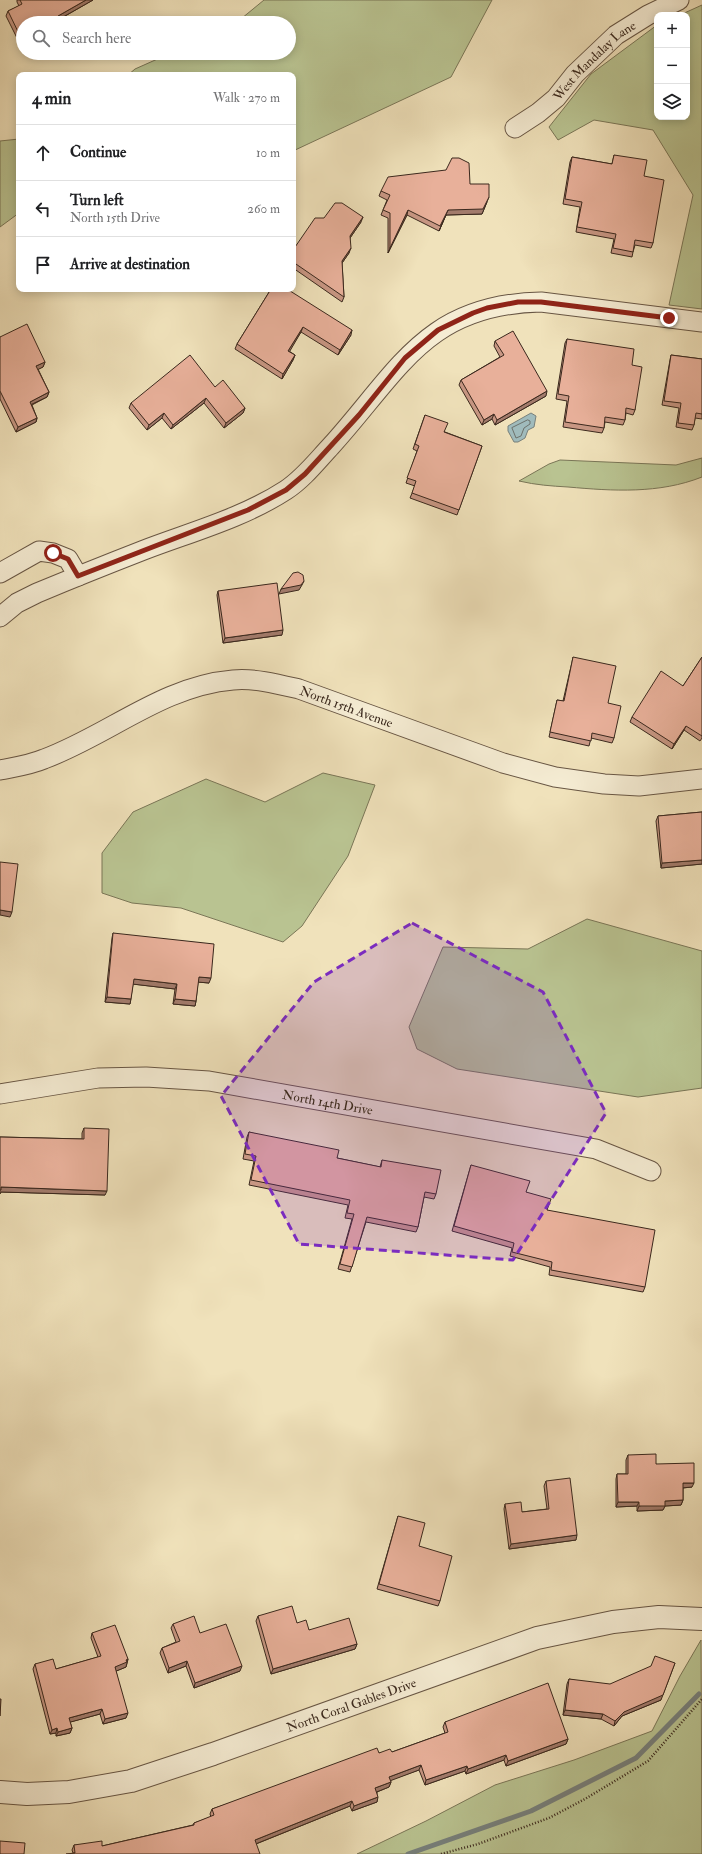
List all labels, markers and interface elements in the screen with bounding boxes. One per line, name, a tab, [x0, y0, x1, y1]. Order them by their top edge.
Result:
map controls	[654, 12, 690, 120]
button: +	[654, 12, 690, 48]
search box	[16, 16, 296, 60]
street label: West Mandalay Lane	[550, 17, 639, 105]
icon: search	[30, 27, 52, 49]
text: Search here	[62, 29, 131, 48]
button: −	[654, 48, 690, 84]
button: layers	[654, 84, 690, 120]
text: 4 min	[32, 88, 71, 109]
text: Walk · 270 m	[213, 90, 280, 106]
icon: ahead	[32, 142, 54, 164]
text: Continue	[70, 143, 126, 162]
text: 10 m	[256, 145, 280, 161]
text: Turn left	[70, 191, 124, 210]
icon: left	[32, 198, 54, 220]
text: 260 m	[247, 201, 280, 217]
text: North 15th Drive	[70, 210, 160, 226]
icon: arrive	[32, 254, 54, 276]
text: Arrive at destination	[70, 255, 190, 274]
route end	[660, 309, 678, 327]
route start	[44, 544, 62, 562]
street label: North 15th Avenue	[297, 683, 396, 732]
street label: North 14th Drive	[281, 1087, 375, 1119]
street label: North Coral Gables Drive	[284, 1675, 419, 1736]

